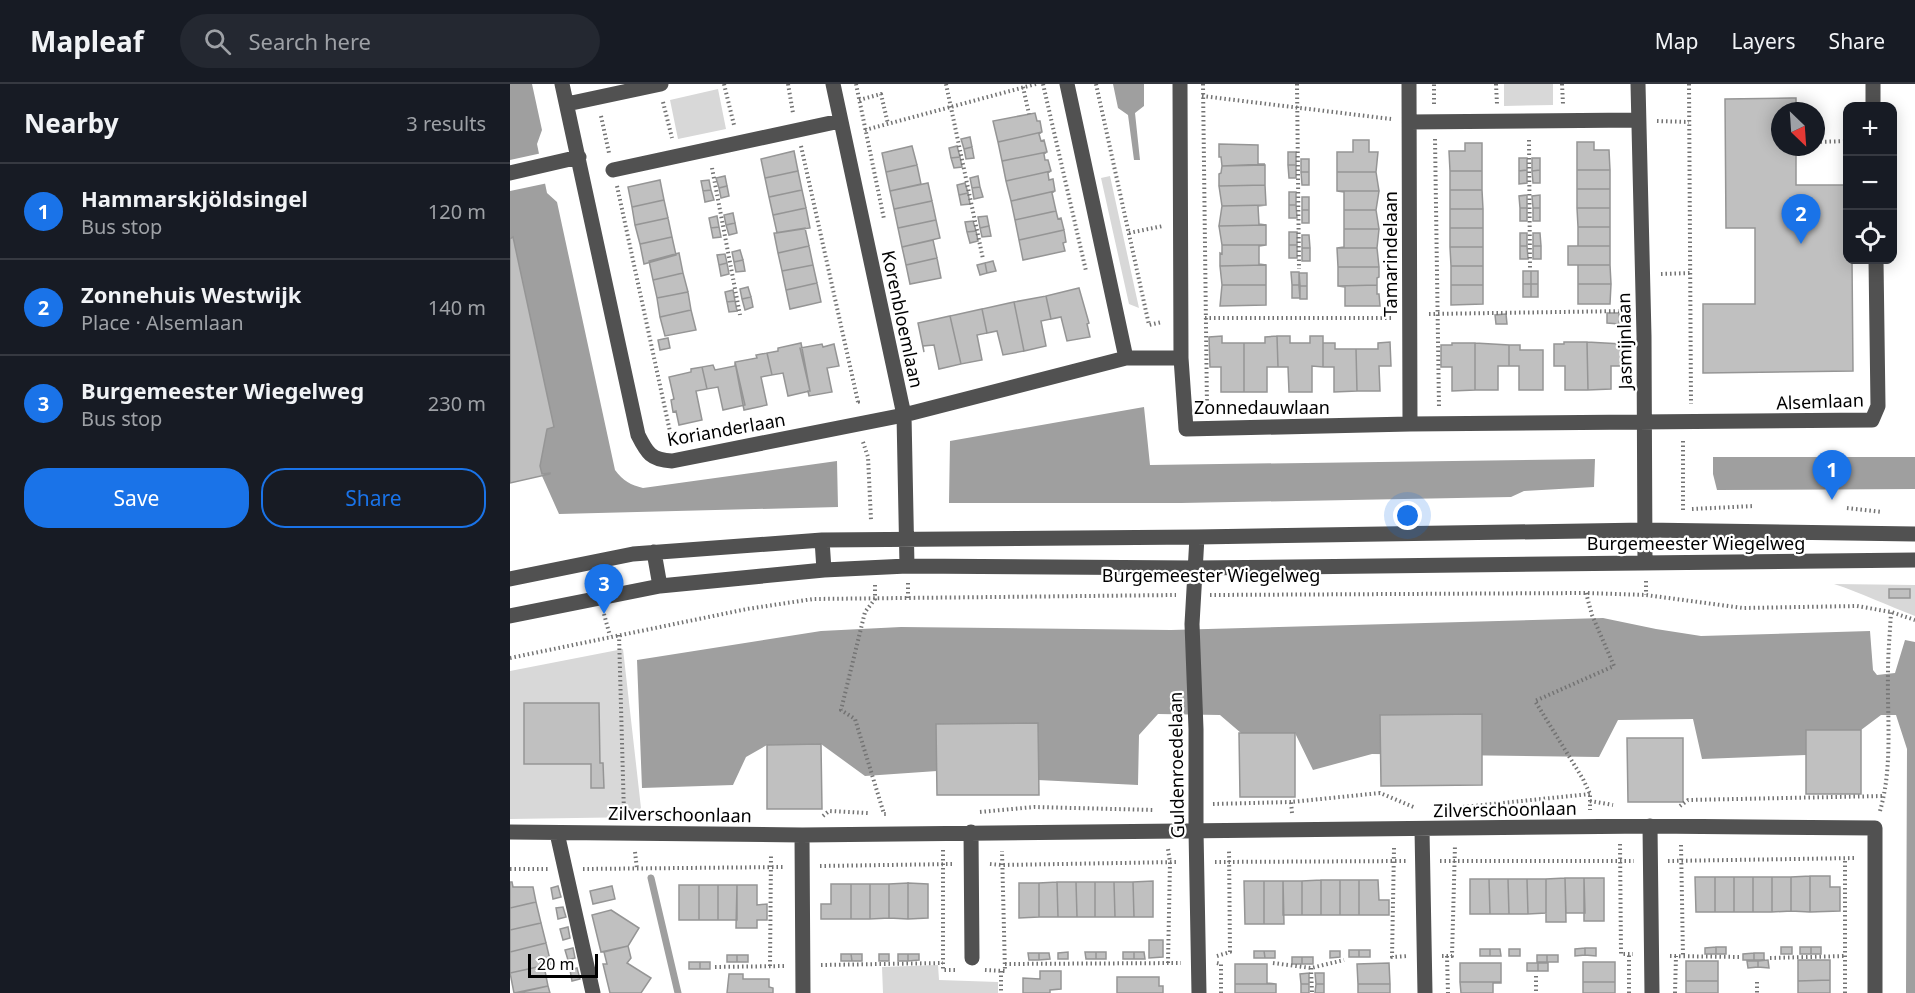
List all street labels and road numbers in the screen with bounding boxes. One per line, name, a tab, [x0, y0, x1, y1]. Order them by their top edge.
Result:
street label: Tamarindelaan	[1378, 191, 1402, 317]
street label: Korenbloemlaan	[877, 248, 929, 390]
street label: Jasmijnlaan	[1611, 292, 1637, 392]
street label: Alsemlaan	[1776, 387, 1864, 415]
street label: Zonnedauwlaan	[1194, 395, 1330, 419]
street label: Korianderlaan	[665, 407, 787, 451]
street label: Burgemeester Wiegelweg	[1587, 531, 1805, 555]
street label: Burgemeester Wiegelweg	[1102, 563, 1320, 587]
street label: Guldenroedelaan	[1163, 692, 1189, 838]
street label: Zilverschoonlaan	[1433, 796, 1577, 822]
street label: Zilverschoonlaan	[608, 801, 752, 827]

